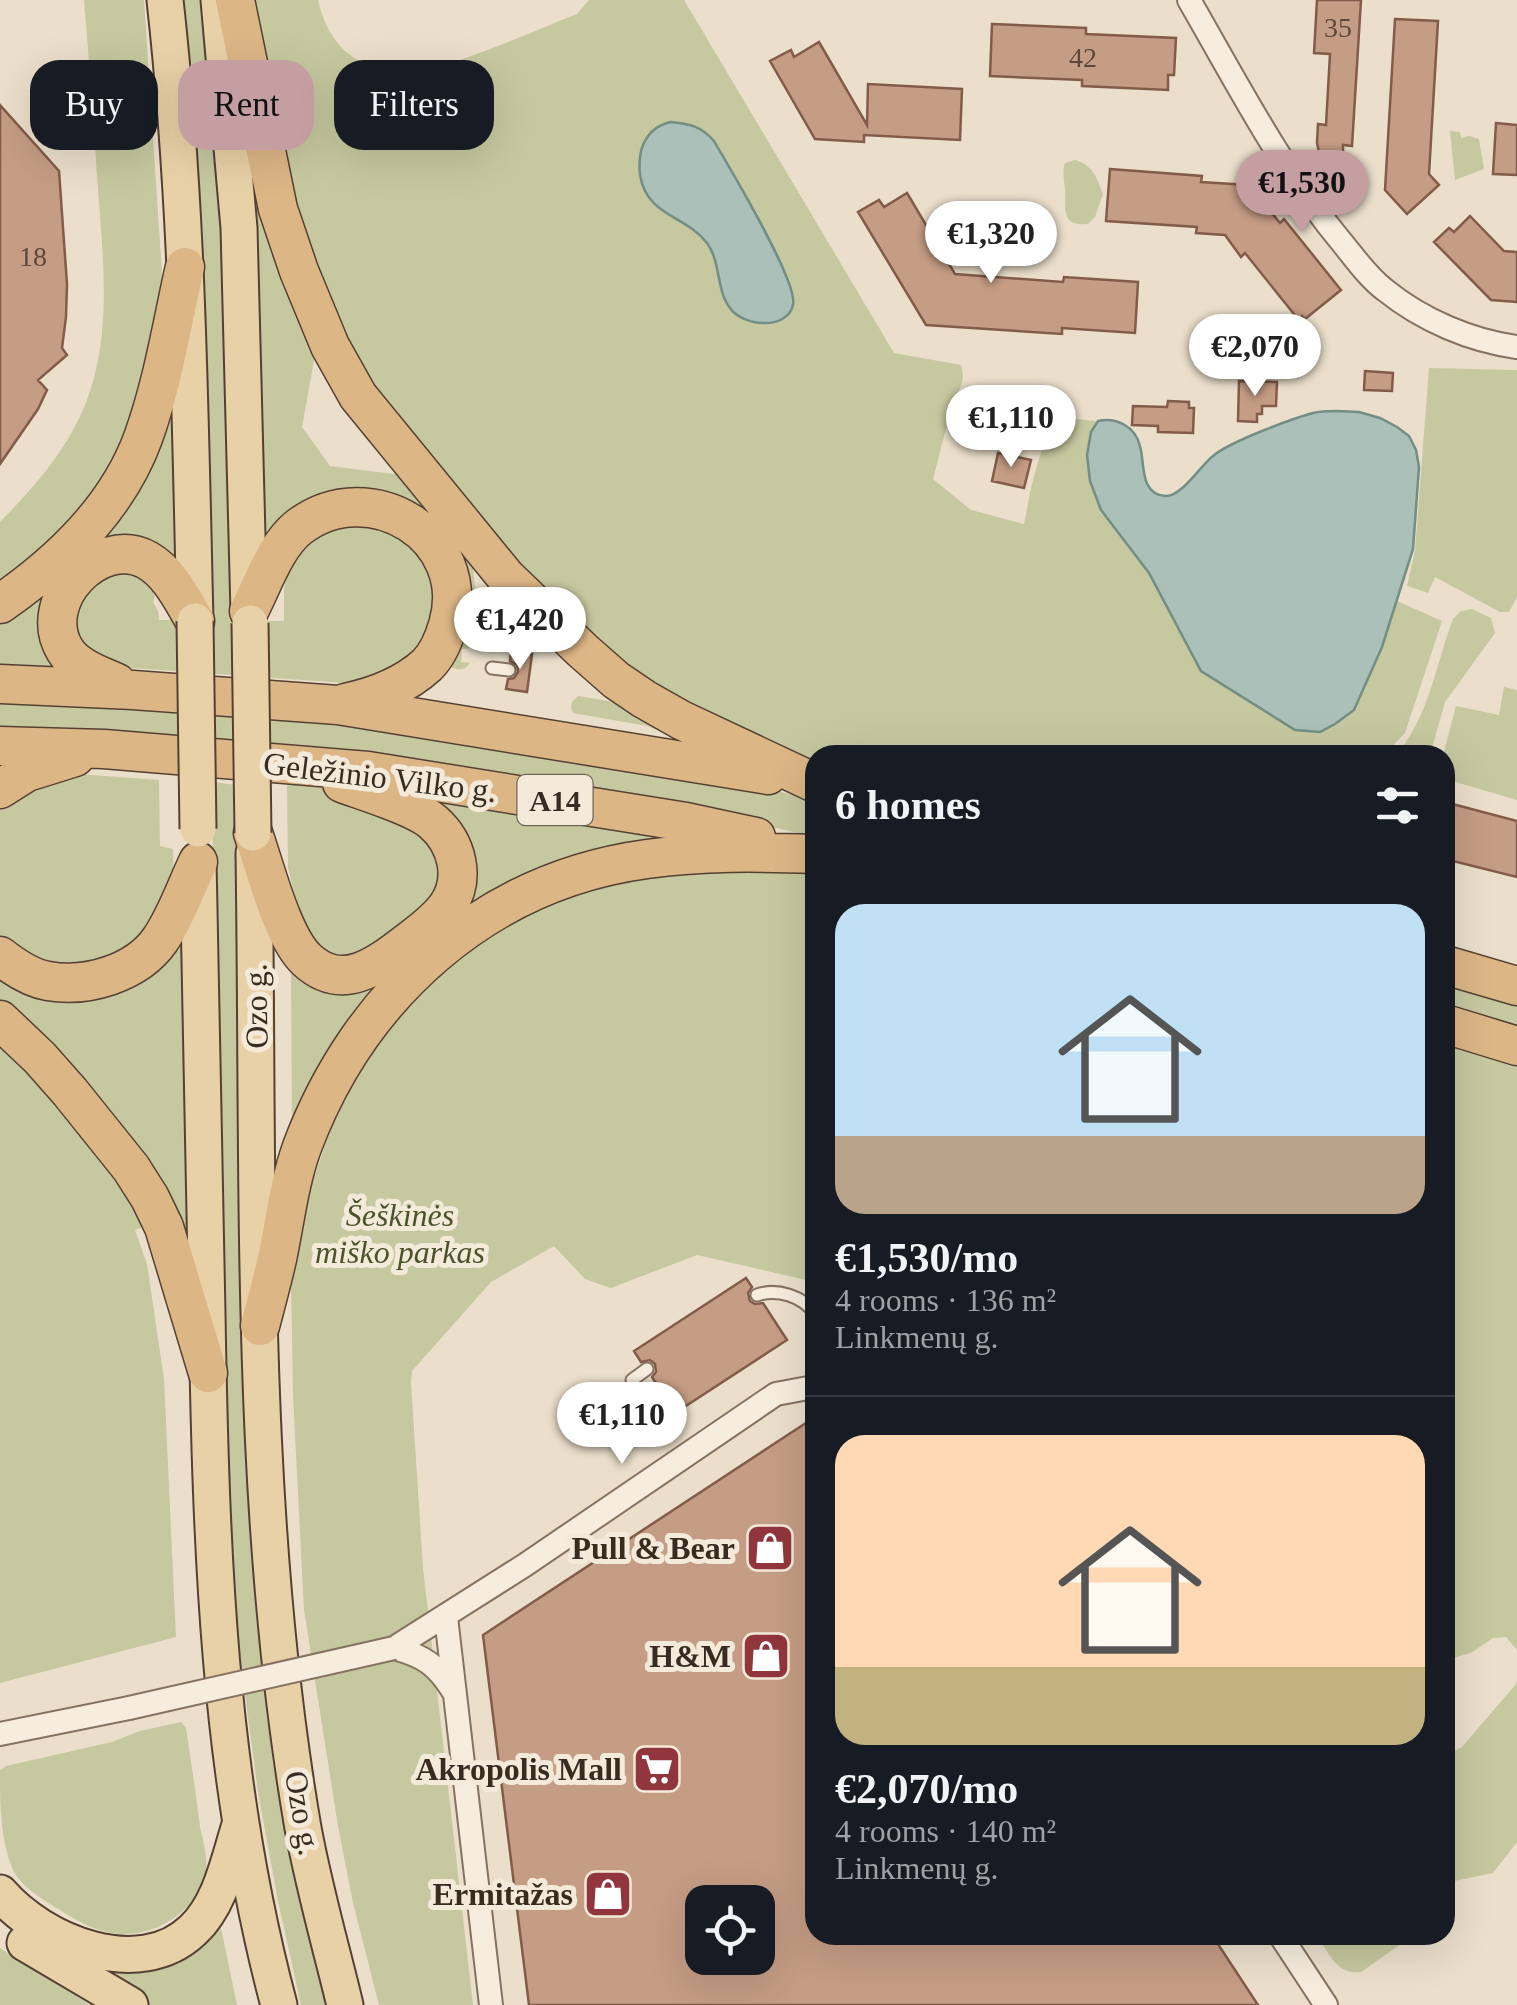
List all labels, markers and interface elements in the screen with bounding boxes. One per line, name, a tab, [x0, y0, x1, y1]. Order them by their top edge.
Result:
house number: 35	[1324, 12, 1352, 43]
house number: 42	[1069, 42, 1097, 73]
chip: Buy	[30, 60, 158, 150]
chip: Rent	[178, 60, 314, 150]
chip: Filters	[334, 60, 494, 150]
pin: €1,530	[1221, 150, 1383, 235]
text: €1,530	[1258, 164, 1346, 200]
pin: €1,320	[910, 201, 1072, 286]
text: €1,320	[947, 215, 1035, 251]
house number: 18	[19, 241, 47, 272]
pin: €2,070	[1174, 314, 1336, 399]
text: €2,070	[1211, 328, 1299, 364]
pin: €1,110	[930, 385, 1092, 470]
text: €1,110	[968, 399, 1054, 435]
pin: €1,420	[439, 587, 601, 672]
text: €1,420	[476, 601, 564, 637]
street label: Geležinio Vilko g.	[261, 745, 499, 809]
road number: A14	[518, 775, 592, 825]
icon: filters	[1370, 778, 1425, 833]
text: 6 homes	[835, 782, 981, 828]
street label: Ozo g.	[237, 963, 275, 1049]
icon: home	[1040, 969, 1220, 1149]
park label: Šeškinės miško parkas	[315, 1197, 485, 1270]
text: €1,530/mo	[835, 1235, 1018, 1281]
text: 4 rooms · 136 m²	[835, 1282, 1056, 1318]
text: Linkmenų g.	[835, 1319, 999, 1355]
pin: €1,110	[541, 1382, 703, 1467]
text: €1,110	[579, 1396, 665, 1432]
icon: home	[1040, 1500, 1220, 1680]
shop icon: Pull & Bear	[744, 1522, 796, 1574]
place label: Pull & Bear	[571, 1530, 735, 1566]
shop icon: H&M	[740, 1630, 792, 1682]
place label: H&M	[649, 1638, 731, 1674]
supermarket icon: Akropolis Mall	[631, 1743, 683, 1795]
place label: Akropolis Mall	[415, 1751, 622, 1787]
text: €2,070/mo	[835, 1766, 1018, 1812]
street label: Ozo g.	[278, 1768, 328, 1858]
text: 4 rooms · 140 m²	[835, 1813, 1056, 1849]
text: Linkmenų g.	[835, 1850, 999, 1886]
shop icon: Ermitažas	[582, 1868, 634, 1920]
place label: Ermitažas	[433, 1876, 573, 1912]
map controls	[685, 1885, 775, 1975]
button: locate	[685, 1885, 775, 1975]

